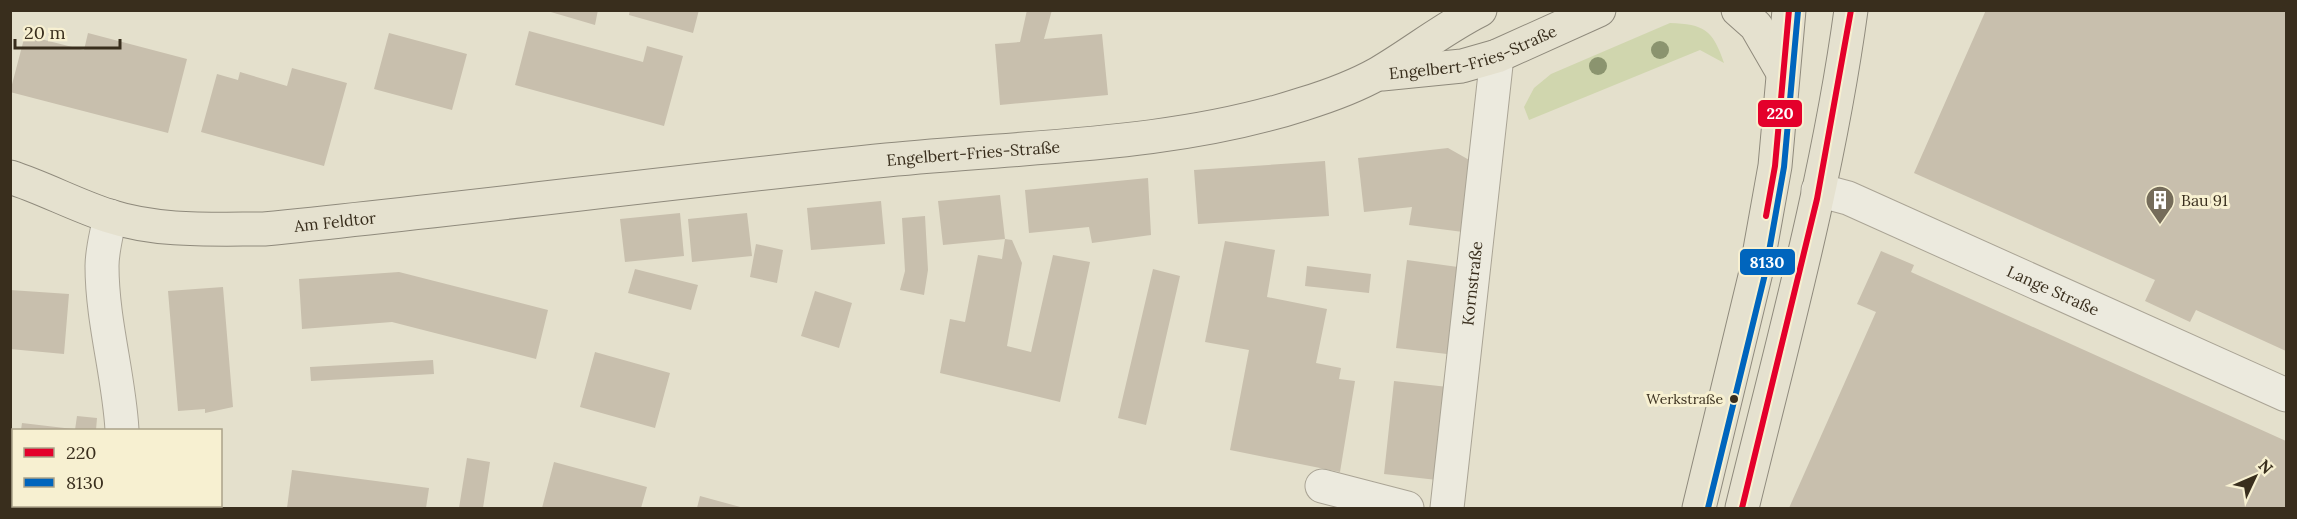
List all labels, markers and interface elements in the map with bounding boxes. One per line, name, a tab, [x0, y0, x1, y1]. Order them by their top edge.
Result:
scale bar	[15, 12, 120, 50]
street label: Engelbert-Fries-Straße	[1388, 20, 1560, 83]
text: 20 m	[24, 21, 66, 44]
line badge: 220	[1757, 99, 1803, 128]
text: 220	[1766, 103, 1794, 123]
street label: Engelbert-Fries-Straße	[886, 136, 1061, 170]
building icon: Bau 91	[2144, 184, 2176, 226]
place label: Bau 91	[2181, 190, 2228, 210]
street label: Am Feldtor	[292, 207, 377, 236]
street label: Kornstraße	[1457, 240, 1486, 327]
line badge: 8130	[1739, 248, 1796, 276]
text: 8130	[1750, 252, 1784, 272]
street label: Lange Straße	[2004, 261, 2103, 320]
place label: Werkstraße	[1646, 390, 1723, 408]
marker: Werkstraße	[1728, 393, 1740, 405]
legend	[12, 429, 222, 507]
text: 220	[66, 441, 97, 464]
north arrow	[2225, 447, 2285, 507]
text: N	[2254, 455, 2277, 478]
text: 8130	[66, 471, 104, 494]

